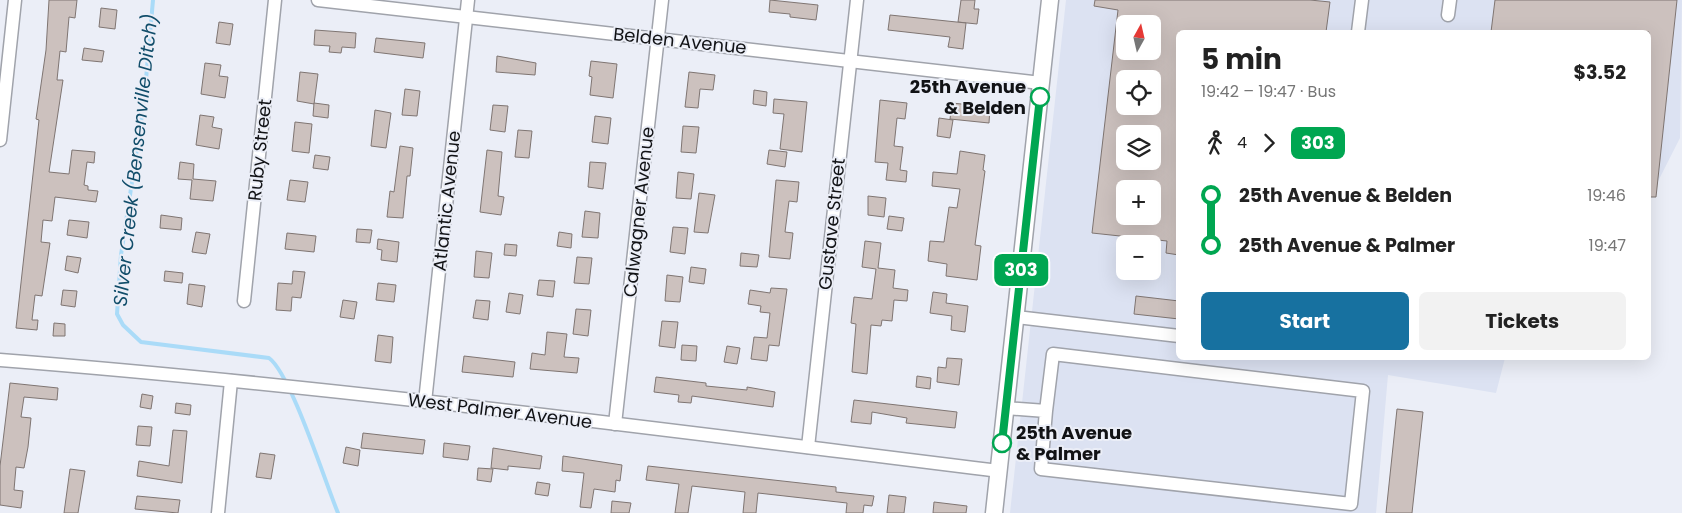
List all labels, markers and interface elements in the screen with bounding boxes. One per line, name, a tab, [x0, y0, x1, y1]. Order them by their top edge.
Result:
water label: Silver Creek (Bensenville Ditch)	[107, 12, 164, 308]
north arrow	[1116, 15, 1161, 60]
map controls	[1116, 15, 1161, 280]
street label: Belden Avenue	[612, 21, 748, 60]
text: 5 min	[1201, 40, 1282, 79]
text: $3.52	[1573, 59, 1626, 86]
button: locate	[1116, 70, 1161, 115]
place label: 25th Avenue & Belden	[910, 74, 1026, 120]
text: 19:42 – 19:47 · Bus	[1201, 80, 1336, 103]
marker: 25th Avenue & Belden	[1030, 87, 1050, 107]
street label: Ruby Street	[242, 98, 277, 202]
street label: Calwagner Avenue	[617, 125, 660, 298]
button: layers	[1116, 125, 1161, 170]
street label: Atlantic Avenue	[427, 129, 466, 272]
icon: walk	[1201, 129, 1229, 157]
icon: forward	[1255, 129, 1283, 157]
text: 303	[1301, 130, 1335, 155]
text: 4	[1237, 131, 1247, 154]
street label: Gustave Street	[812, 157, 851, 291]
button: +	[1116, 180, 1161, 225]
text: 25th Avenue & Belden	[1239, 182, 1452, 209]
text: 19:46	[1587, 184, 1626, 207]
text: 25th Avenue & Palmer	[1239, 232, 1455, 259]
text: 19:47	[1589, 234, 1626, 257]
button: −	[1116, 235, 1161, 280]
line badge: 303	[992, 254, 1050, 286]
text: 303	[1004, 257, 1038, 282]
button: Start	[1201, 292, 1409, 350]
button: Tickets	[1419, 292, 1626, 350]
street label: West Palmer Avenue	[407, 387, 594, 434]
place label: 25th Avenue & Palmer	[1016, 420, 1132, 466]
marker: 25th Avenue & Palmer	[992, 433, 1012, 453]

